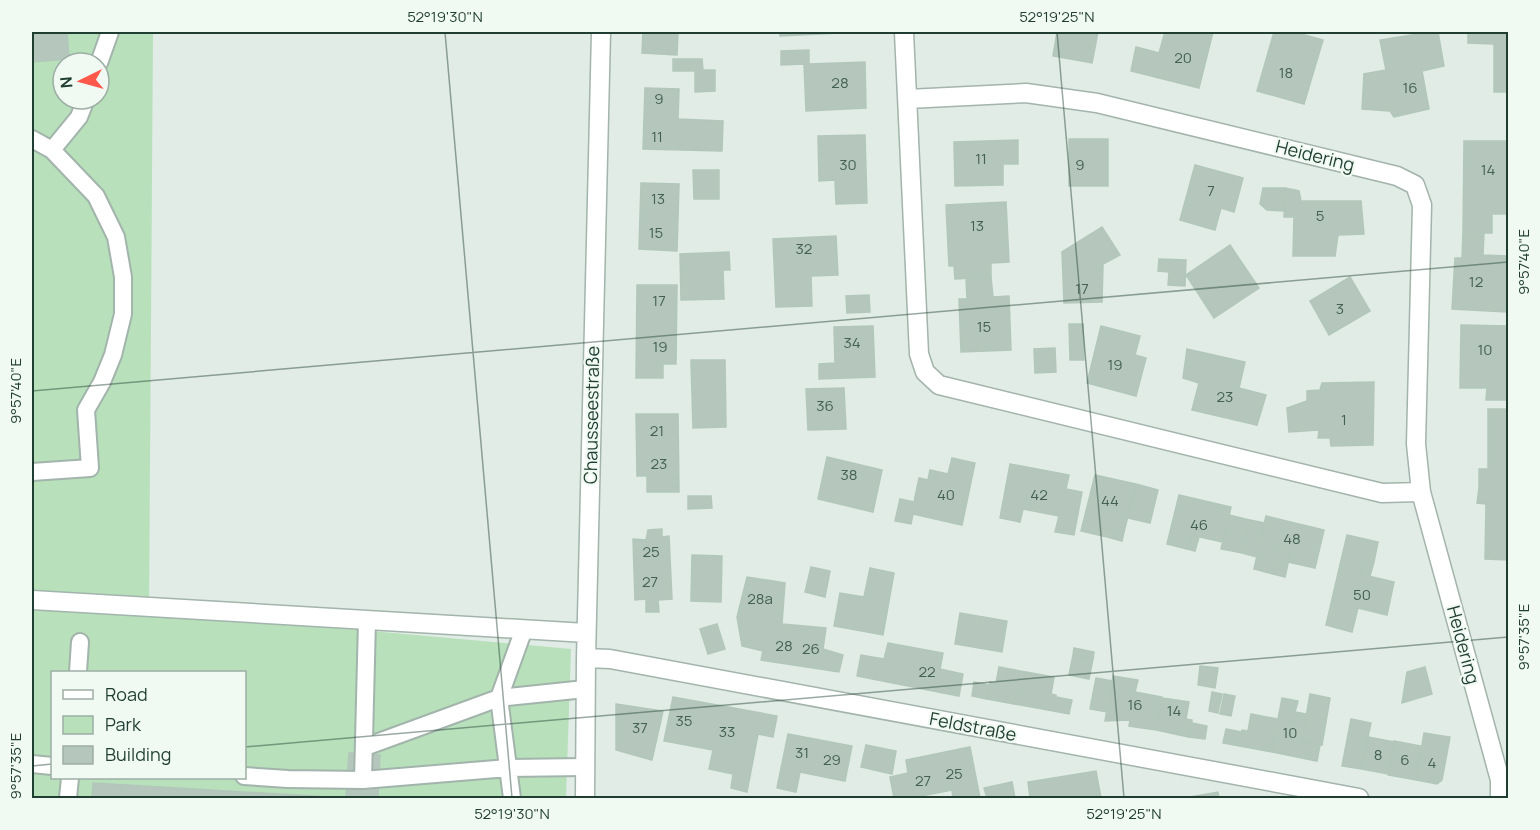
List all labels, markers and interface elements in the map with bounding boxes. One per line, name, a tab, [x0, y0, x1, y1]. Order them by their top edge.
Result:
text: 52°19'30"N	[407, 6, 483, 27]
text: 52°19'25"N	[1019, 6, 1095, 27]
house number: 20	[1174, 47, 1192, 68]
north arrow	[51, 51, 111, 111]
house number: 18	[1279, 62, 1293, 83]
house number: 28	[831, 72, 849, 93]
text: N	[55, 76, 78, 89]
house number: 16	[1402, 77, 1418, 98]
house number: 9	[654, 88, 664, 109]
house number: 11	[651, 126, 663, 147]
street label: Heidering	[1273, 134, 1357, 176]
house number: 11	[975, 148, 987, 169]
house number: 30	[839, 154, 857, 175]
house number: 9	[1075, 154, 1085, 175]
house number: 14	[1481, 159, 1495, 180]
house number: 7	[1207, 180, 1215, 201]
house number: 13	[651, 188, 665, 209]
house number: 5	[1316, 205, 1324, 226]
house number: 13	[970, 215, 984, 236]
house number: 15	[649, 222, 663, 243]
text: 9°57'40"E	[1513, 229, 1534, 295]
house number: 32	[796, 238, 812, 259]
house number: 12	[1469, 271, 1483, 292]
house number: 17	[1075, 278, 1089, 299]
house number: 17	[652, 290, 666, 311]
house number: 3	[1336, 298, 1344, 319]
house number: 15	[977, 316, 991, 337]
house number: 34	[843, 332, 861, 353]
house number: 19	[652, 336, 668, 357]
house number: 10	[1478, 339, 1493, 360]
street label: Chausseestraße	[578, 346, 604, 484]
house number: 19	[1107, 354, 1123, 375]
text: 9°57'40"E	[5, 358, 26, 424]
house number: 23	[1217, 386, 1233, 407]
house number: 36	[816, 395, 834, 416]
house number: 1	[1341, 409, 1347, 430]
house number: 21	[650, 420, 664, 441]
house number: 23	[651, 453, 667, 474]
house number: 38	[840, 464, 858, 485]
house number: 40	[937, 484, 955, 505]
house number: 42	[1030, 484, 1048, 505]
house number: 44	[1101, 490, 1119, 511]
house number: 46	[1190, 514, 1208, 535]
house number: 48	[1283, 528, 1301, 549]
house number: 25	[642, 541, 660, 562]
house number: 27	[642, 571, 658, 592]
house number: 50	[1353, 584, 1371, 605]
house number: 28a	[747, 588, 773, 609]
street label: Heidering	[1442, 603, 1486, 687]
text: 9°57'35"E	[1513, 604, 1534, 670]
house number: 28	[775, 635, 793, 656]
house number: 26	[802, 638, 820, 659]
house number: 22	[918, 661, 936, 682]
legend	[51, 671, 246, 779]
text: Road	[105, 682, 148, 706]
house number: 16	[1127, 694, 1143, 715]
house number: 14	[1167, 700, 1181, 721]
street label: Feldstraße	[928, 706, 1019, 746]
house number: 35	[676, 710, 692, 731]
text: Park	[105, 712, 142, 736]
house number: 37	[632, 717, 648, 738]
house number: 33	[719, 721, 735, 742]
house number: 10	[1283, 722, 1298, 743]
text: 9°57'35"E	[5, 733, 26, 799]
text: Building	[105, 742, 171, 766]
house number: 31	[795, 742, 809, 763]
house number: 8	[1374, 744, 1382, 765]
house number: 29	[823, 749, 841, 770]
house number: 6	[1400, 749, 1410, 770]
house number: 4	[1428, 752, 1437, 773]
house number: 25	[945, 763, 963, 784]
house number: 27	[915, 770, 931, 791]
text: 52°19'30"N	[474, 803, 550, 824]
text: 52°19'25"N	[1086, 803, 1162, 824]

